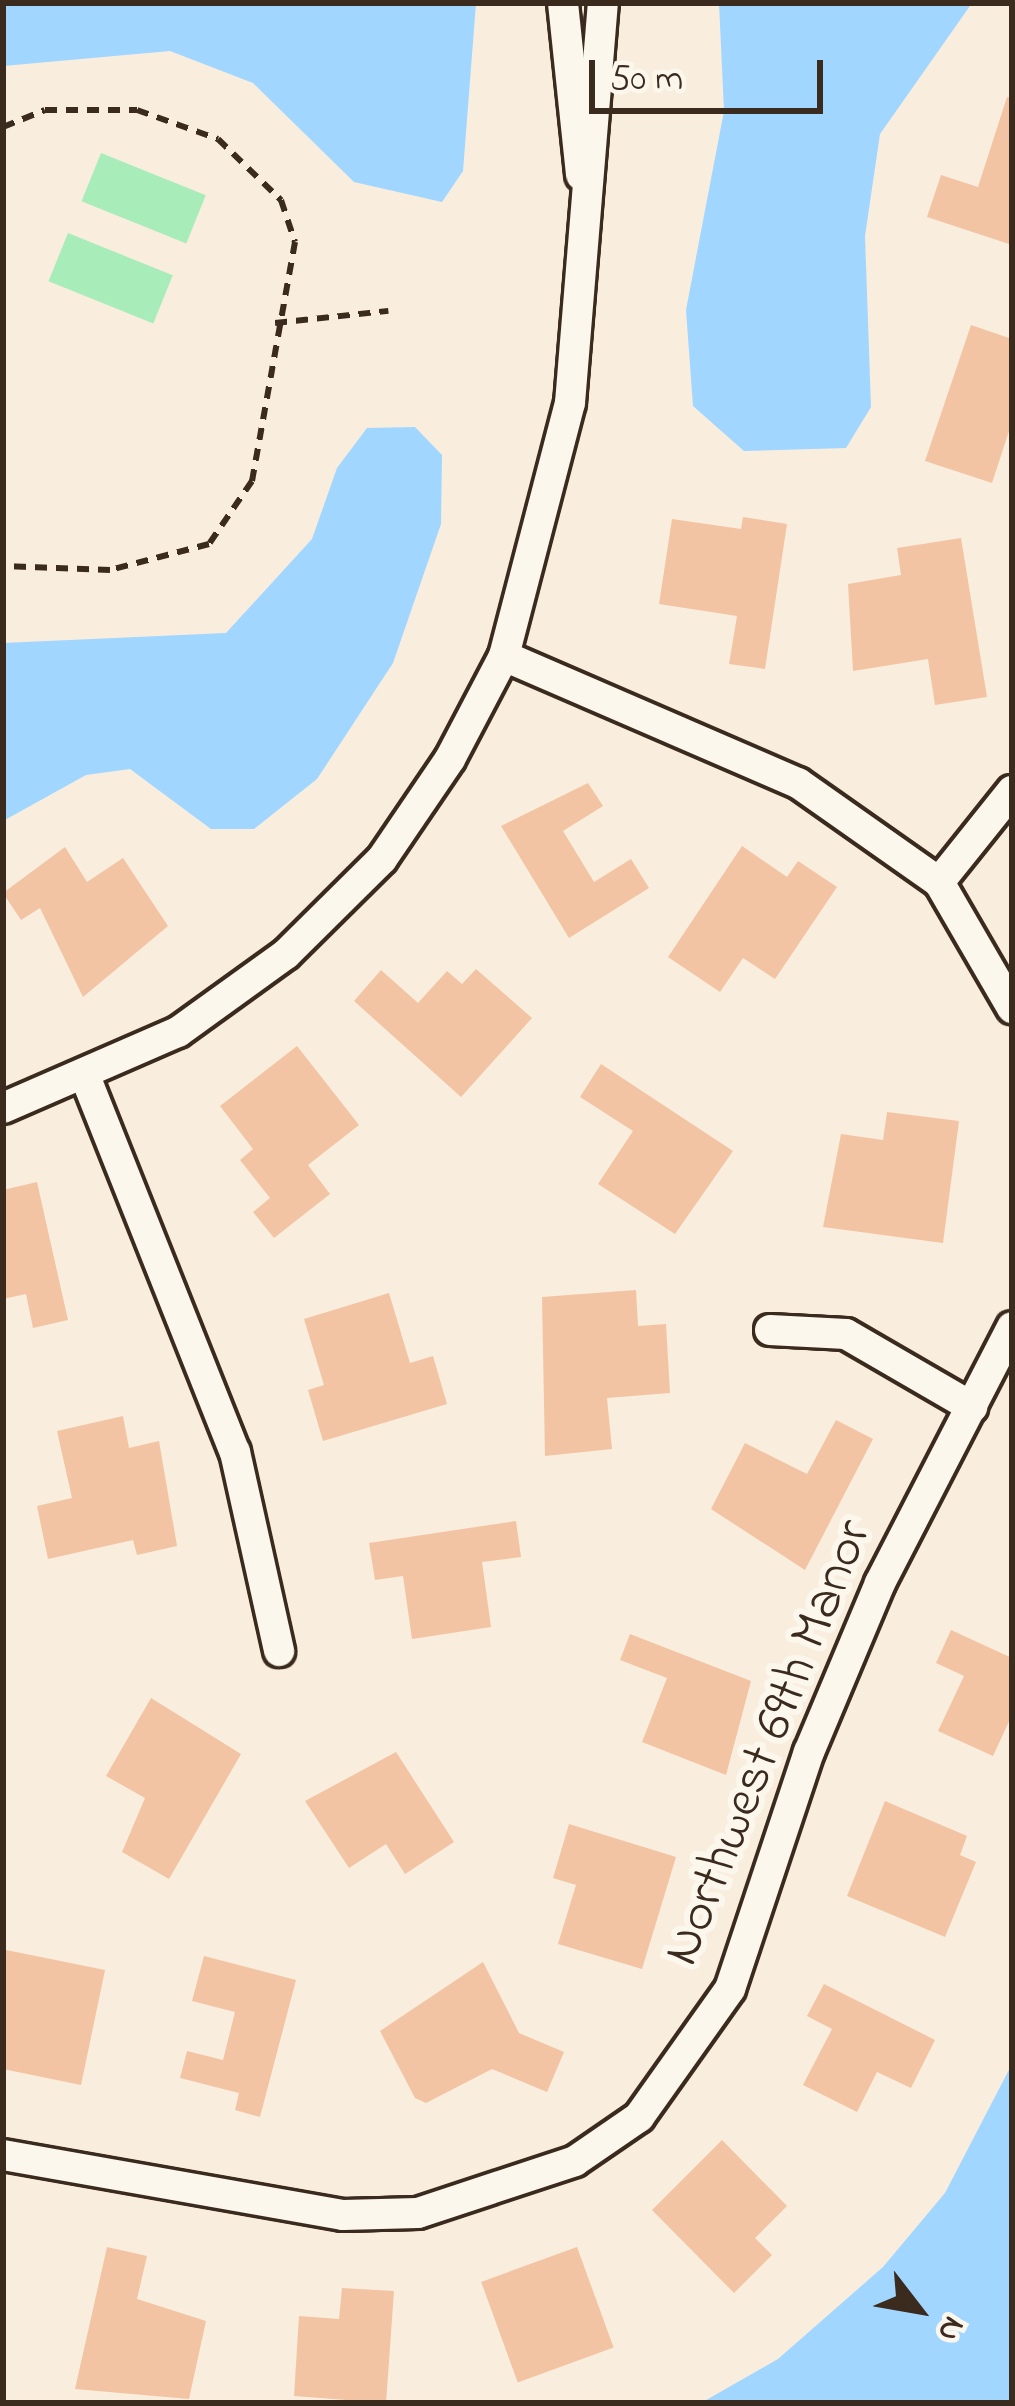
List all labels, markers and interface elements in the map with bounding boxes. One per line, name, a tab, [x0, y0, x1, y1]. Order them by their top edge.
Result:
scale bar	[595, 36, 829, 110]
text: 50 m	[610, 54, 683, 107]
street label: Northwest 69th Manor	[650, 1511, 888, 1975]
north arrow	[859, 2250, 979, 2370]
text: N	[924, 2307, 976, 2350]

